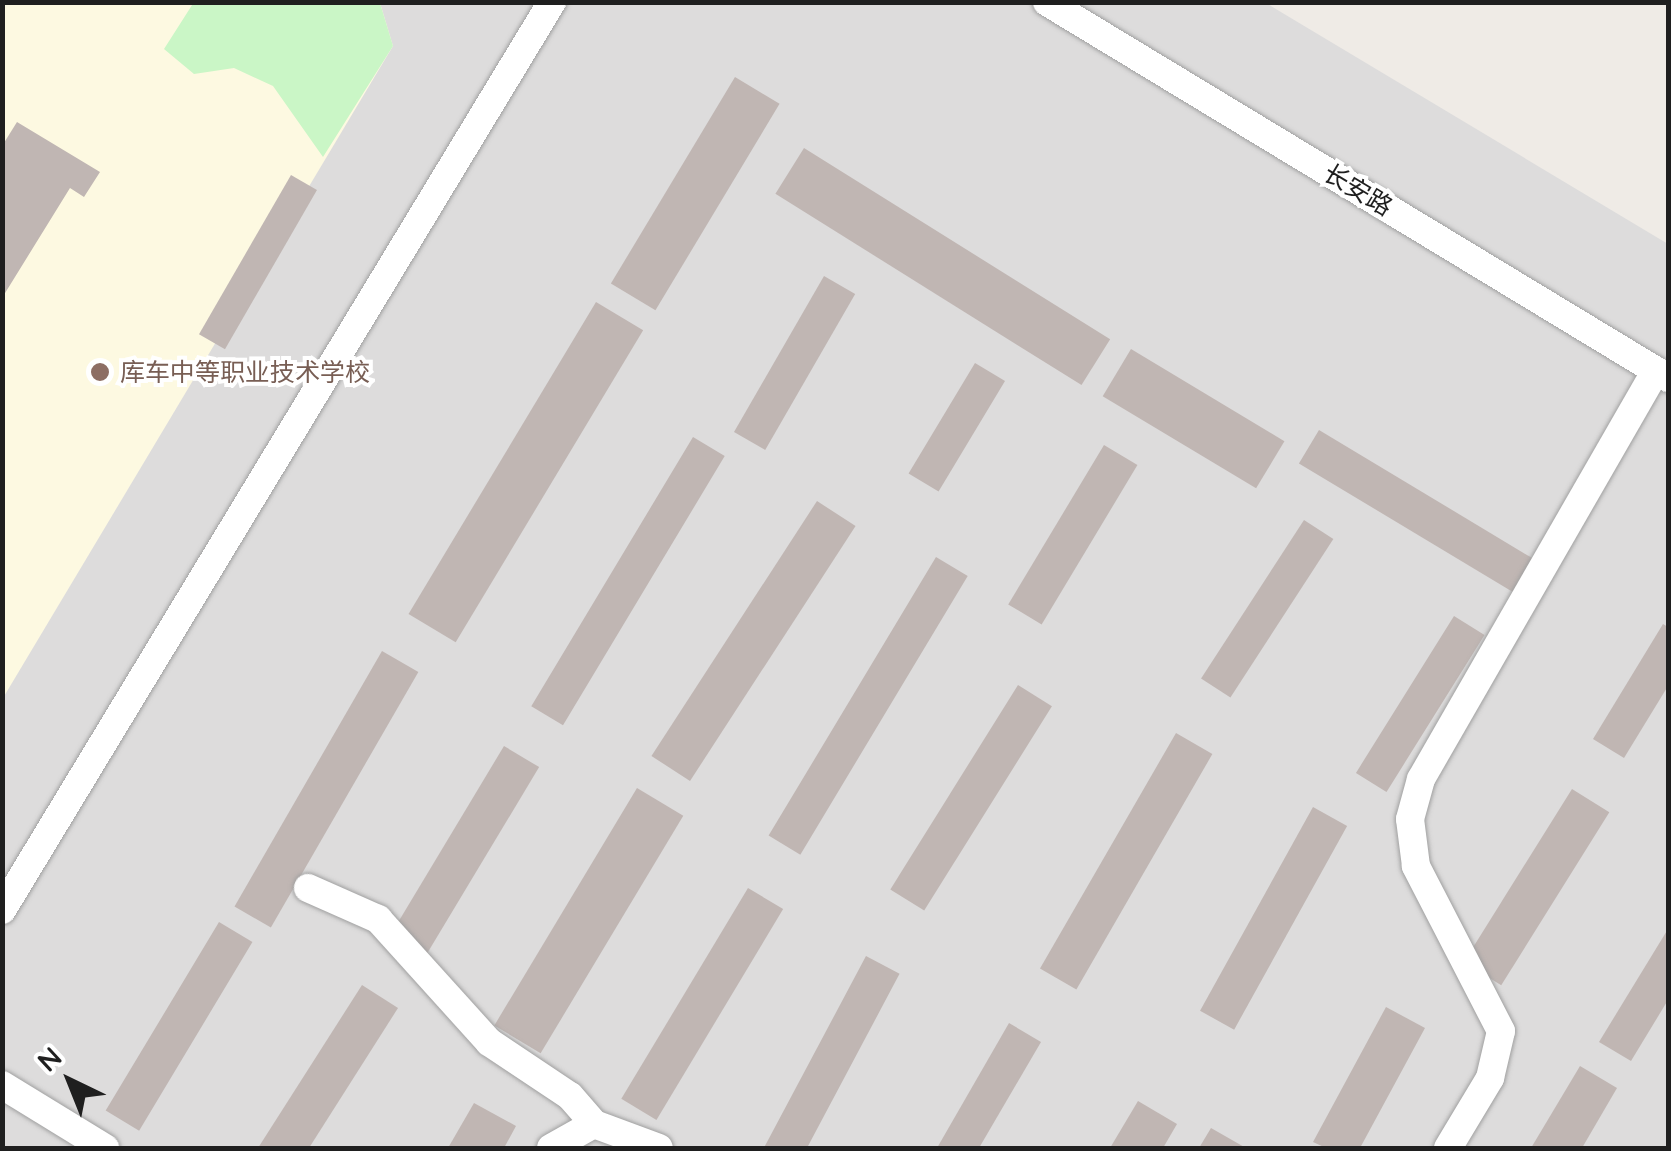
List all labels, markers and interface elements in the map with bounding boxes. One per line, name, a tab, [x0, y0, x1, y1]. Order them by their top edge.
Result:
street label: 长安路	[1318, 158, 1398, 222]
place label: 库车中等职业技术学校	[120, 357, 370, 387]
marker: 库车中等职业技术学校	[89, 361, 111, 383]
north arrow	[20, 1031, 120, 1131]
text: N	[30, 1039, 69, 1079]

